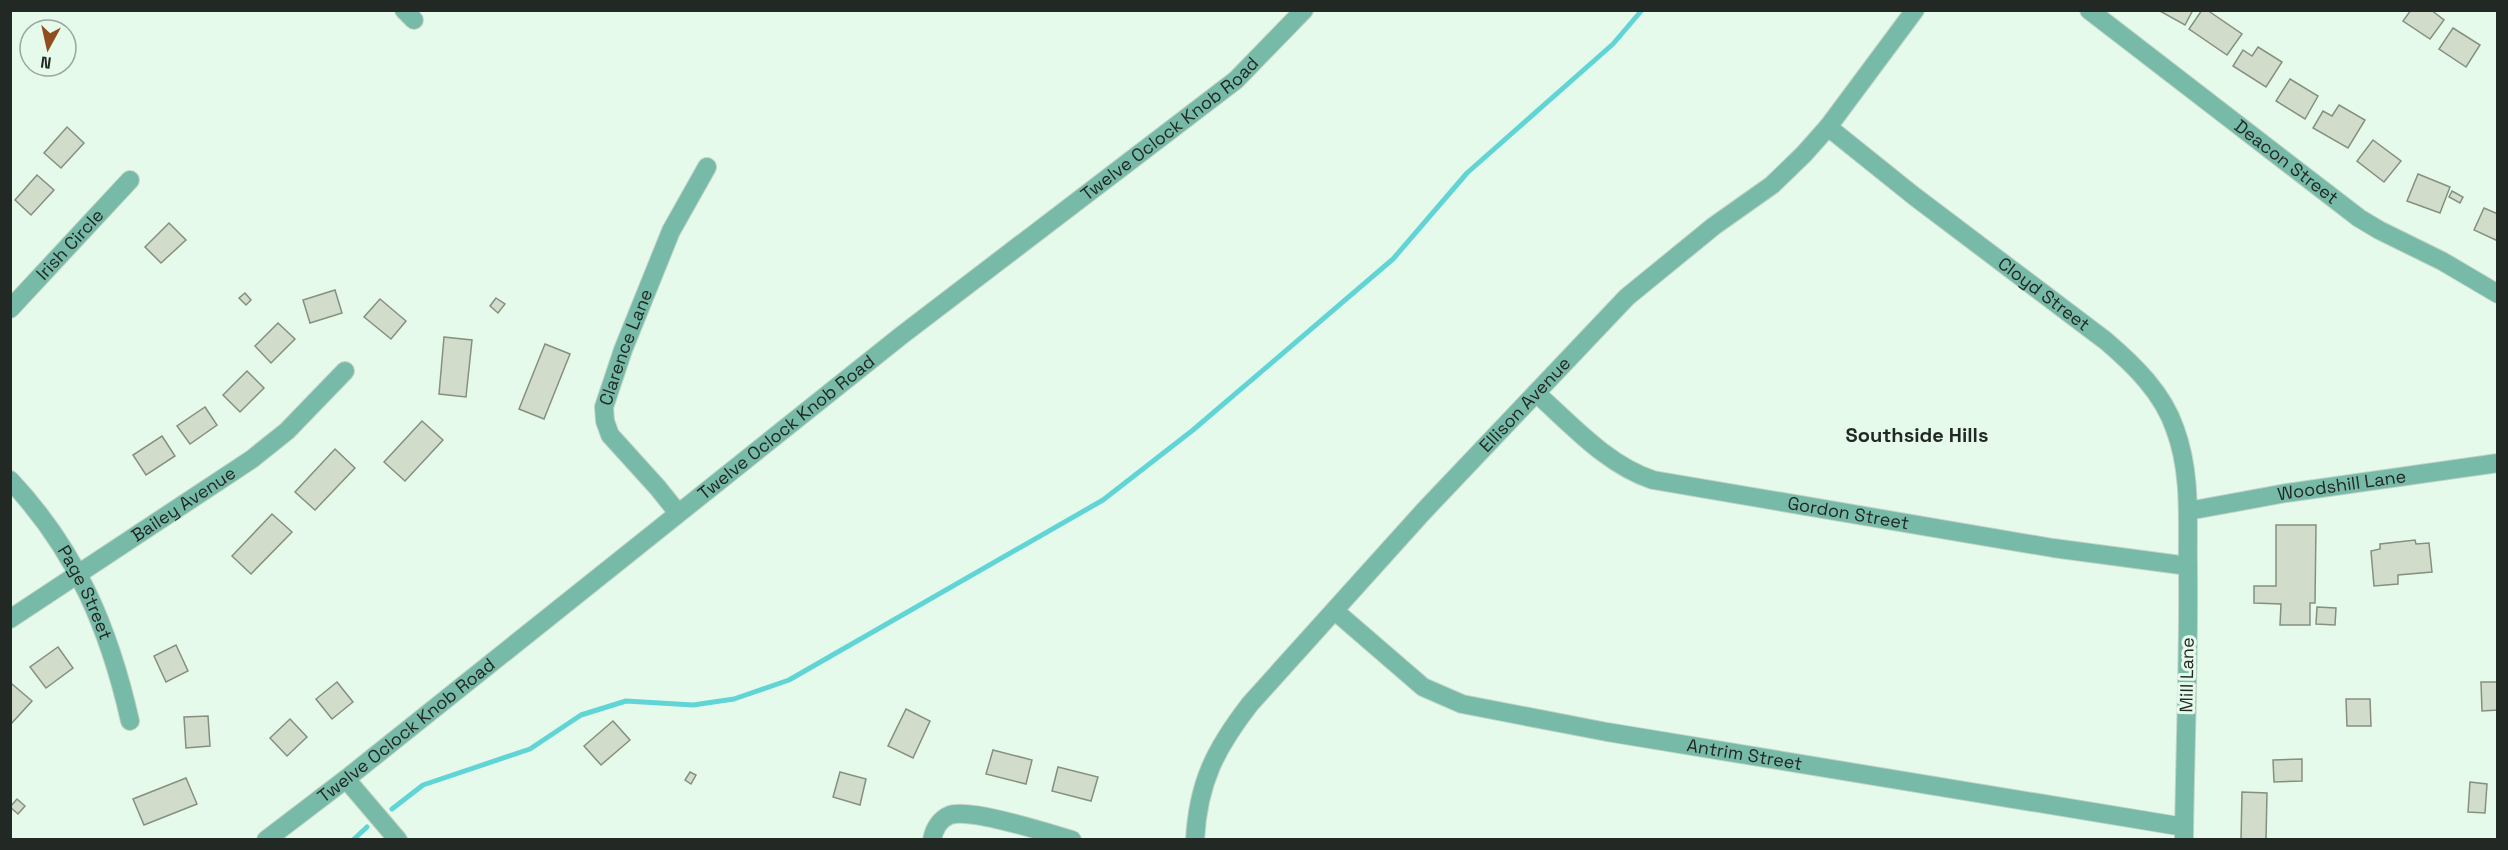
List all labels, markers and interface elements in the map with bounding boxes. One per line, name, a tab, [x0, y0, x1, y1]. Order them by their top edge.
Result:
north arrow	[18, 18, 78, 78]
text: N	[39, 51, 53, 74]
street label: Twelve Oclock Knob Road	[1076, 52, 1263, 206]
street label: Deacon Street	[2230, 114, 2343, 209]
street label: Irish Circle	[31, 204, 108, 285]
street label: Cloyd Street	[1994, 252, 2095, 336]
street label: Clarence Lane	[593, 285, 657, 408]
street label: Twelve Oclock Knob Road	[693, 349, 879, 505]
street label: Ellison Avenue	[1474, 352, 1575, 457]
district label: Southside Hills	[1846, 422, 1988, 448]
street label: Bailey Avenue	[127, 461, 240, 547]
street label: Woodshill Lane	[2275, 464, 2408, 505]
street label: Gordon Street	[1786, 491, 1911, 534]
street label: Page Street	[53, 540, 118, 643]
street label: Mill Lane	[2174, 637, 2199, 713]
street label: Twelve Oclock Knob Road	[313, 653, 499, 808]
street label: Antrim Street	[1685, 733, 1804, 775]

